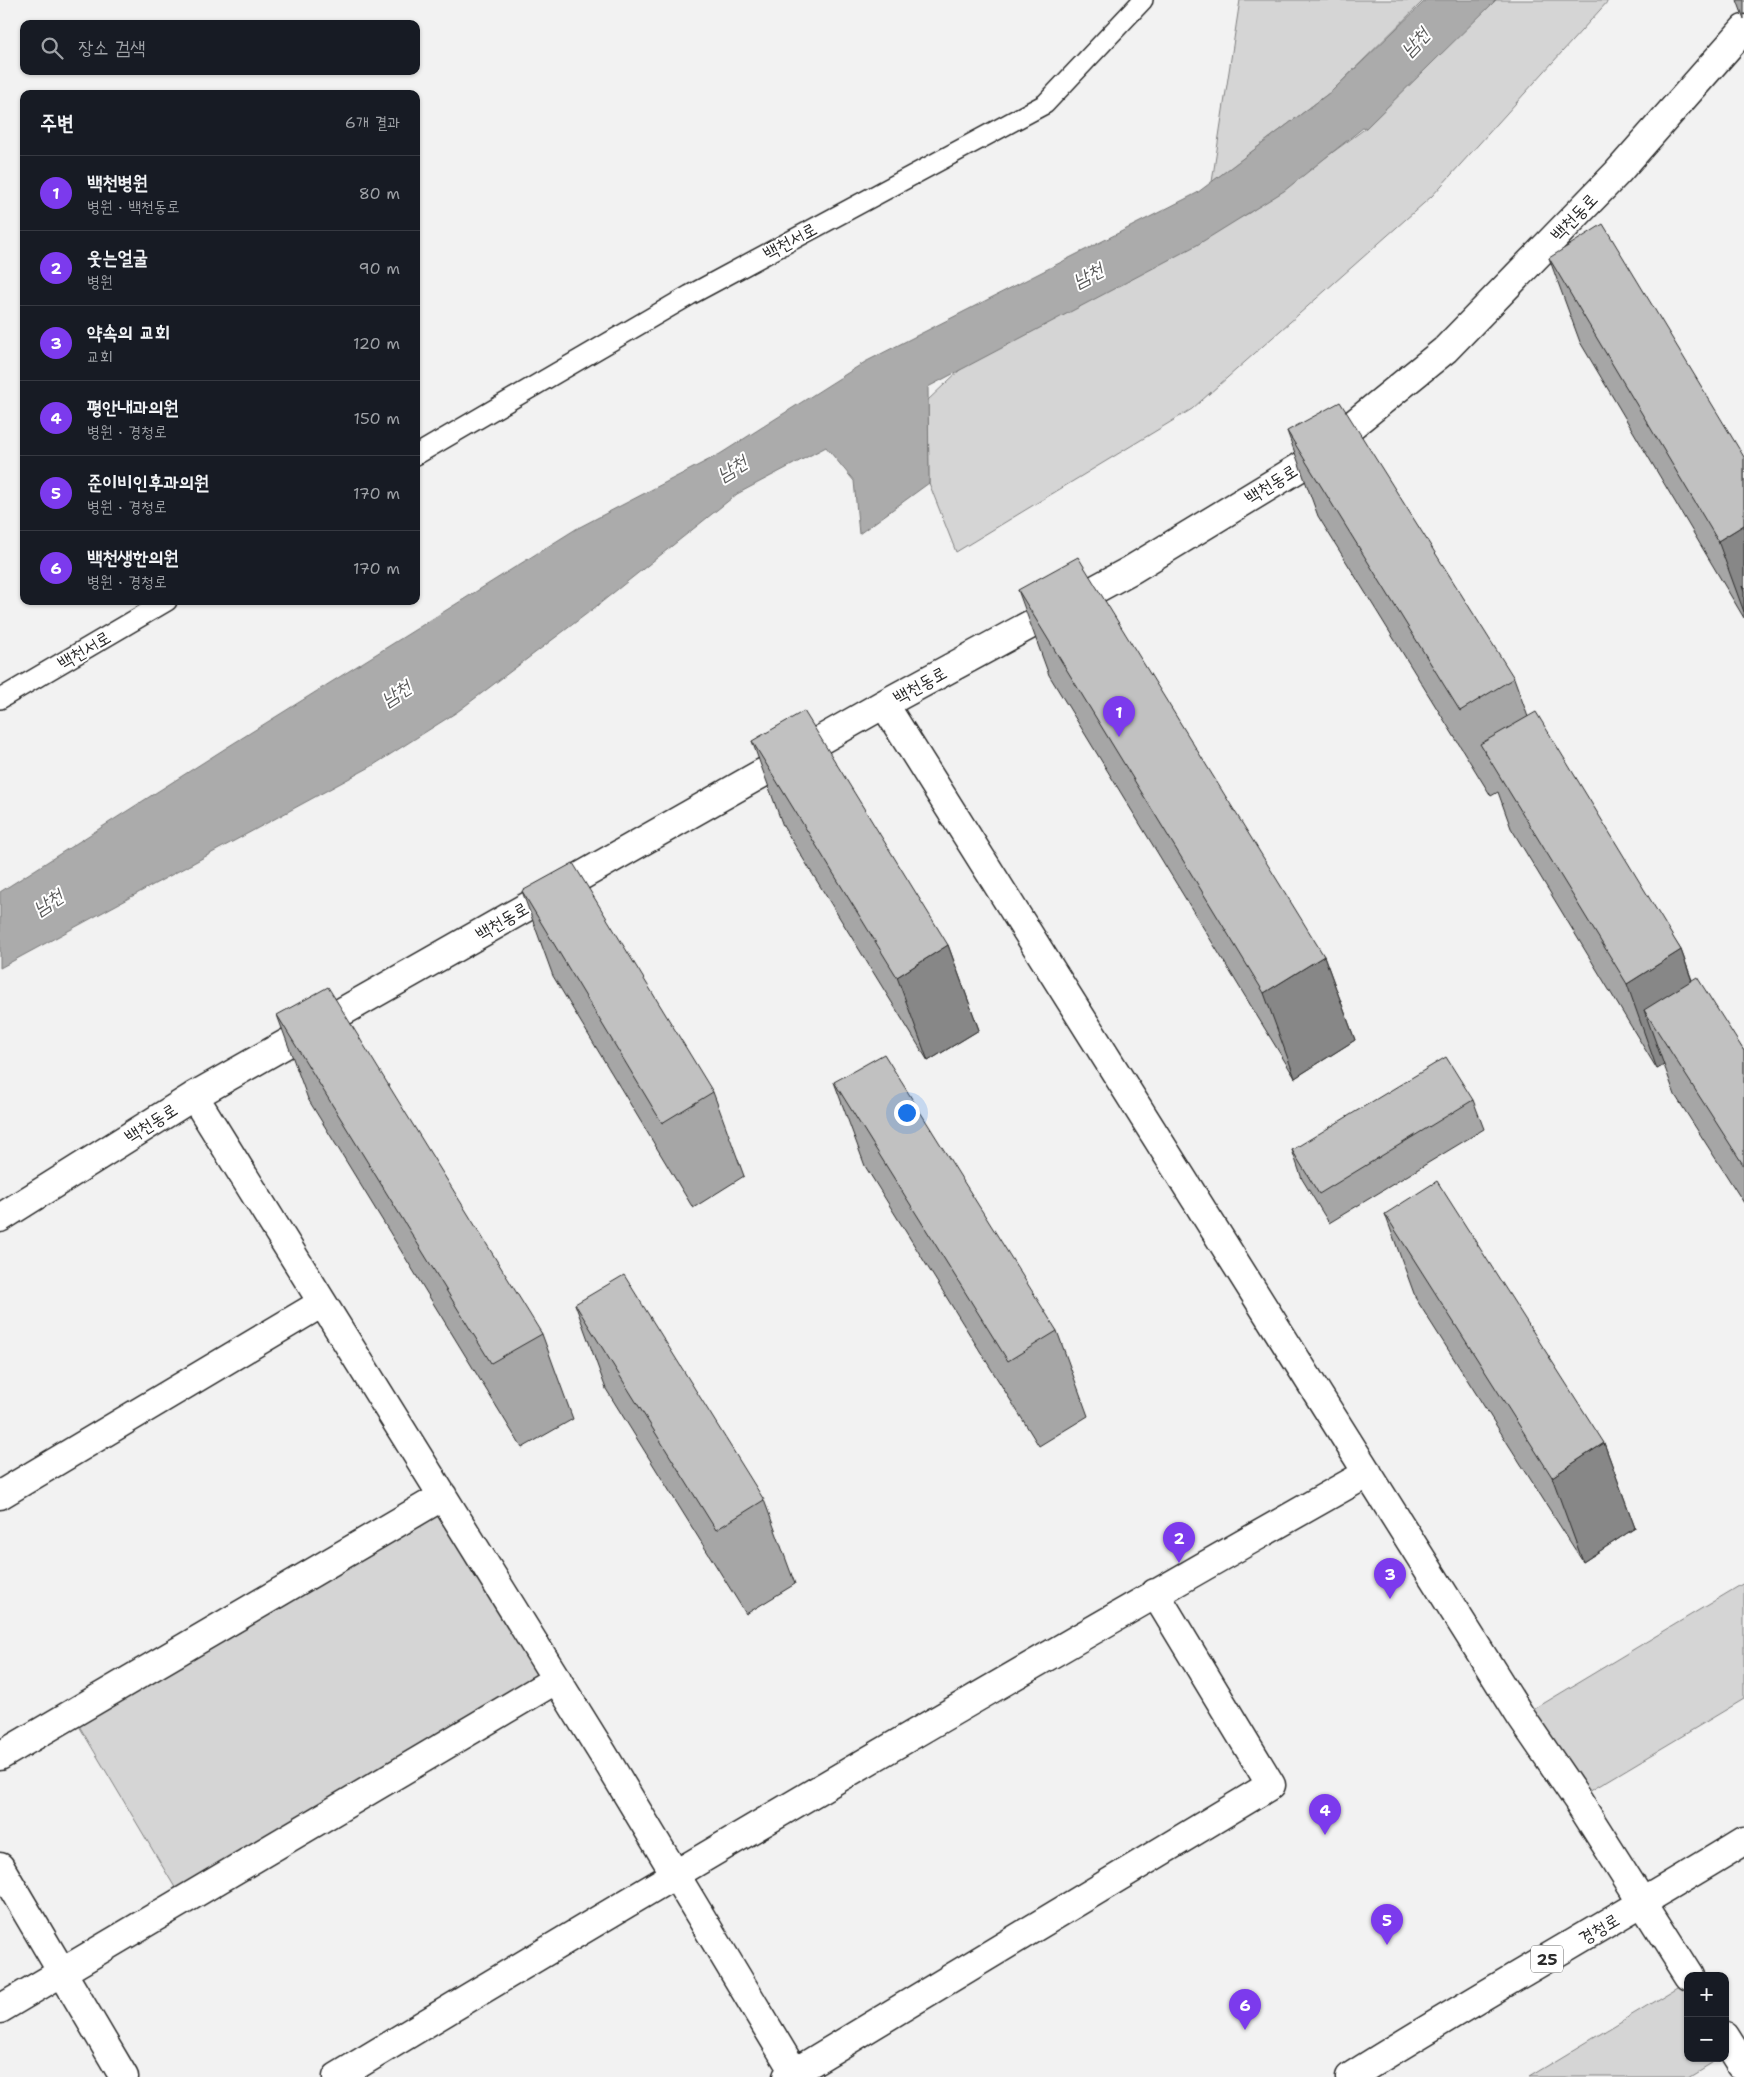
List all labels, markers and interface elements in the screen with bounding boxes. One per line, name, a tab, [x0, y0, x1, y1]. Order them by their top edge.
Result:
search box	[20, 20, 420, 75]
water label: 남천	[1395, 21, 1436, 62]
icon: search	[38, 34, 66, 62]
text: 장소 검색	[78, 35, 146, 60]
text: 주변	[40, 109, 74, 137]
text: 6개 결과	[345, 112, 400, 133]
text: 백천병원	[87, 170, 148, 195]
text: 1	[52, 183, 60, 204]
text: 80 m	[359, 183, 400, 204]
street label: 백천동로	[1545, 188, 1603, 246]
text: 병원 · 백천동로	[87, 196, 180, 217]
street label: 백천서로	[759, 217, 821, 265]
text: 웃는얼굴	[87, 245, 148, 270]
water label: 남천	[1069, 256, 1109, 293]
text: 2	[50, 258, 62, 279]
text: 90 m	[359, 258, 400, 279]
text: 병원	[87, 271, 113, 292]
text: 약속의 교회	[87, 320, 170, 345]
text: 3	[50, 333, 62, 354]
text: 120 m	[353, 333, 400, 354]
text: 교회	[87, 346, 113, 367]
text: 평안내과의원	[87, 395, 179, 420]
text: 4	[50, 408, 62, 429]
text: 150 m	[353, 408, 400, 429]
text: 병원 · 경청로	[87, 421, 167, 442]
water label: 남천	[712, 449, 753, 487]
street label: 백천동로	[1240, 458, 1302, 510]
text: 준이비인후과의원	[87, 470, 209, 495]
text: 5	[51, 483, 61, 504]
text: 170 m	[353, 483, 400, 504]
text: 병원 · 경청로	[87, 496, 167, 517]
text: 백천생한의원	[87, 545, 179, 570]
text: 6	[50, 558, 62, 579]
text: 170 m	[353, 558, 400, 579]
text: 병원 · 경청로	[87, 571, 167, 592]
street label: 백천서로	[53, 625, 115, 675]
street label: 백천동로	[889, 660, 951, 710]
water label: 남천	[376, 673, 417, 712]
pin: 1	[1103, 696, 1135, 737]
water label: 남천	[28, 882, 69, 921]
street label: 백천동로	[471, 896, 533, 946]
street label: 백천동로	[120, 1097, 182, 1149]
your location	[894, 1100, 920, 1126]
pin: 2	[1163, 1522, 1195, 1563]
pin: 3	[1374, 1558, 1406, 1599]
pin: 4	[1309, 1794, 1341, 1835]
pin: 5	[1371, 1904, 1403, 1945]
street label: 경청로	[1574, 1908, 1624, 1950]
road number: 25	[1531, 1946, 1563, 1972]
map controls	[1684, 1972, 1729, 2062]
button: +	[1684, 1972, 1729, 2017]
pin: 6	[1229, 1989, 1261, 2030]
button: −	[1684, 2017, 1729, 2062]

